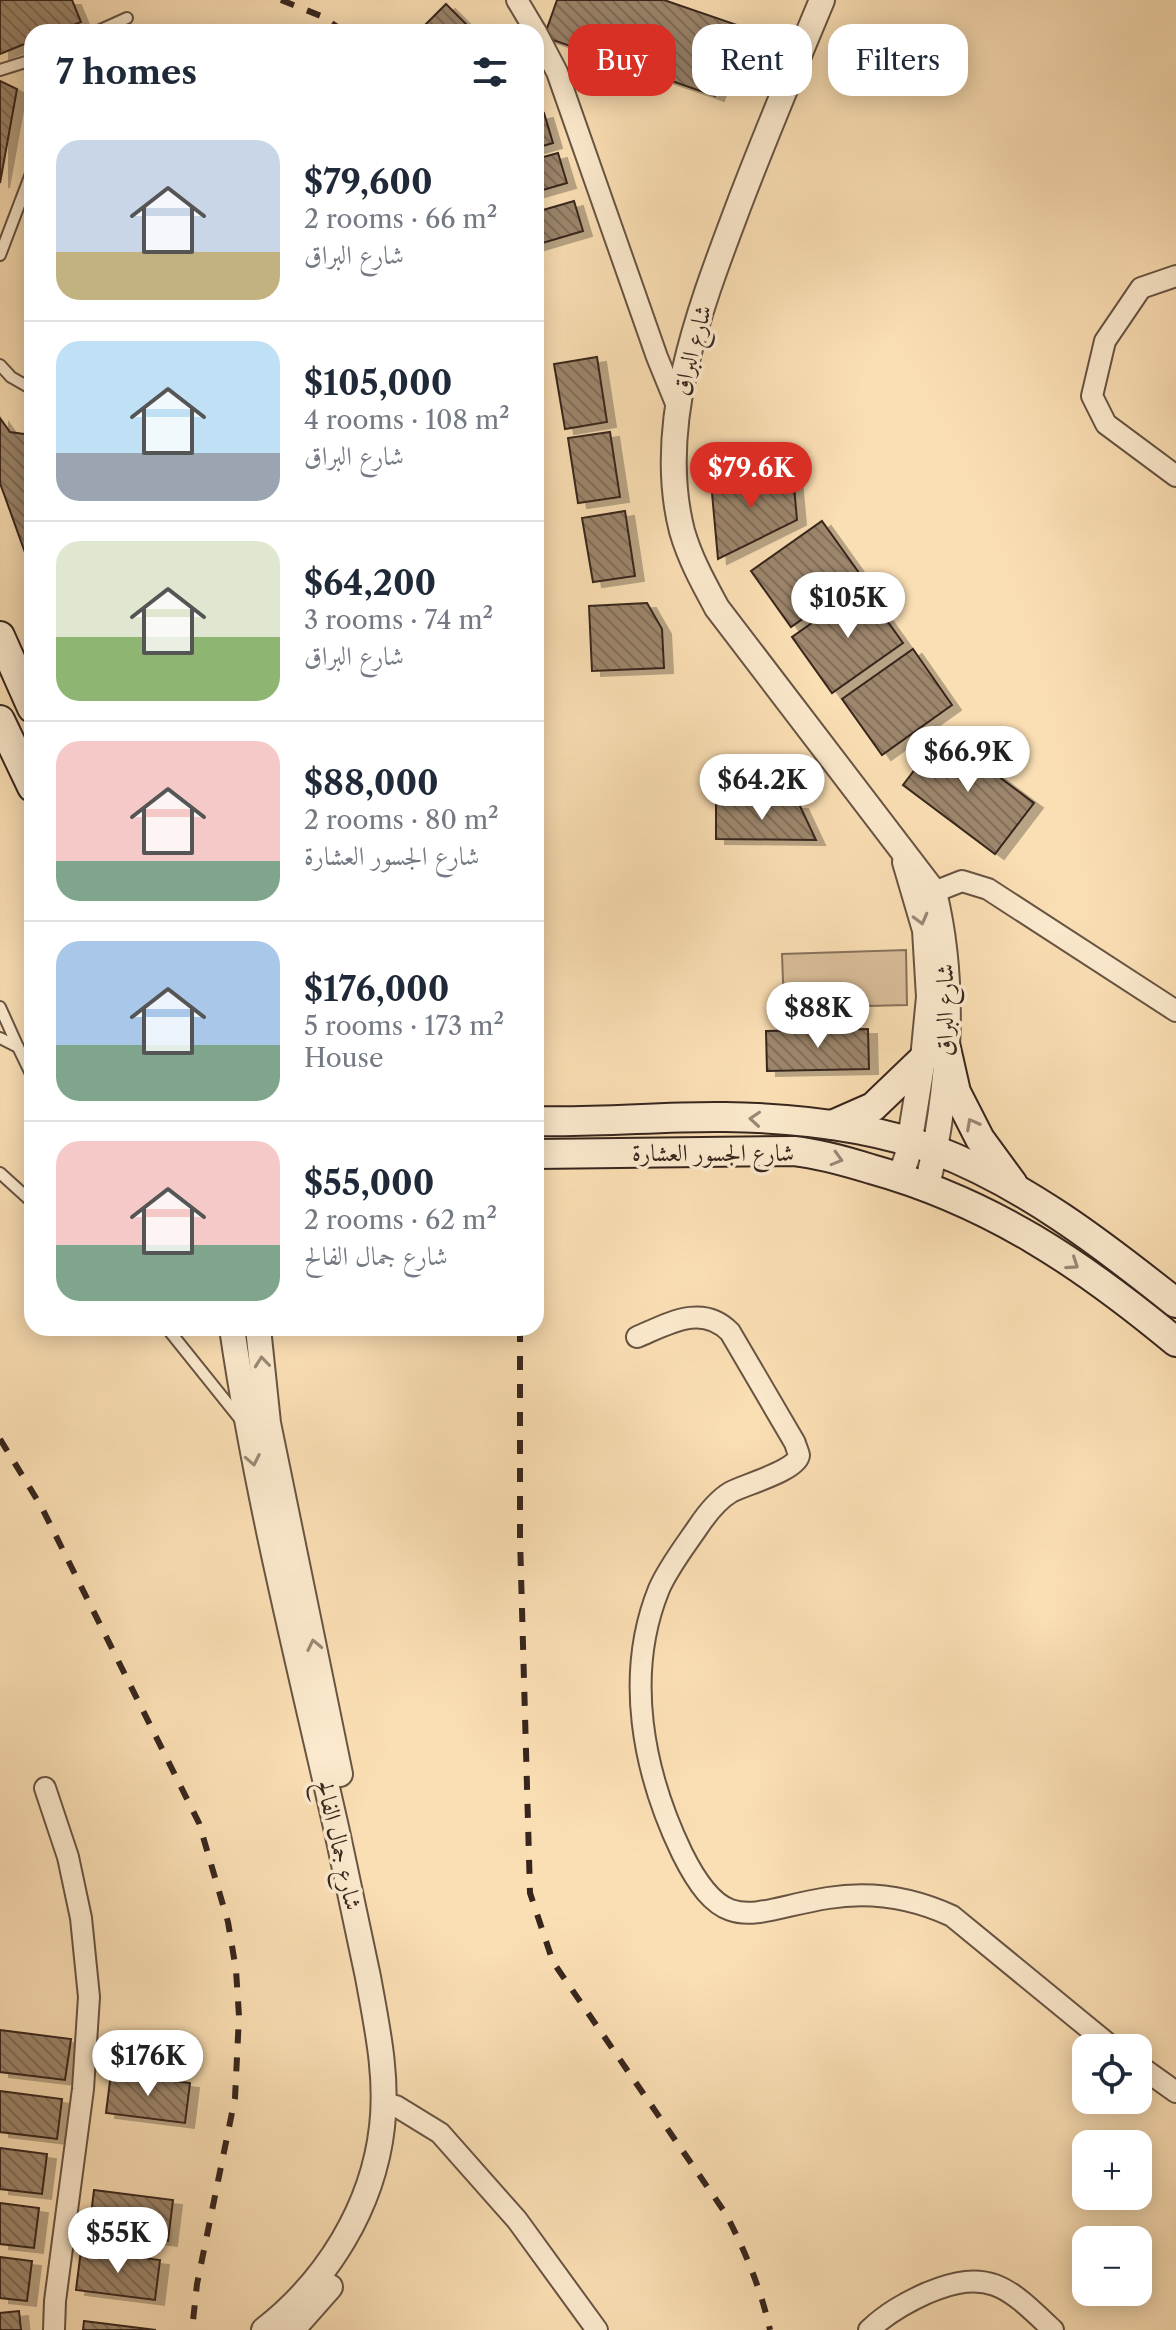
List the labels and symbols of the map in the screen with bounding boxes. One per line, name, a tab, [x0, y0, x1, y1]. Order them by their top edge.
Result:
street label: شارع البراق	[666, 302, 723, 400]
pin: $79.6K	[686, 442, 816, 510]
pin: $105K	[792, 572, 904, 640]
pin: $66.9K	[903, 726, 1033, 794]
pin: $64.2K	[697, 754, 827, 822]
one-way arrow	[912, 912, 928, 926]
street label: شارع البراق	[930, 964, 965, 1056]
pin: $88K	[771, 982, 865, 1050]
one-way arrow	[748, 1111, 761, 1128]
one-way arrow	[966, 1117, 981, 1132]
street label: شارع الجسور العشارة	[632, 1138, 794, 1173]
one-way arrow	[830, 1150, 843, 1166]
one-way arrow	[1064, 1254, 1079, 1269]
one-way arrow	[253, 1355, 270, 1368]
one-way arrow	[244, 1453, 261, 1467]
one-way arrow	[306, 1638, 323, 1652]
street label: شارع جمال الفالح	[305, 1777, 369, 1914]
pin: $176K	[92, 2030, 204, 2098]
pin: $55K	[71, 2207, 165, 2275]

